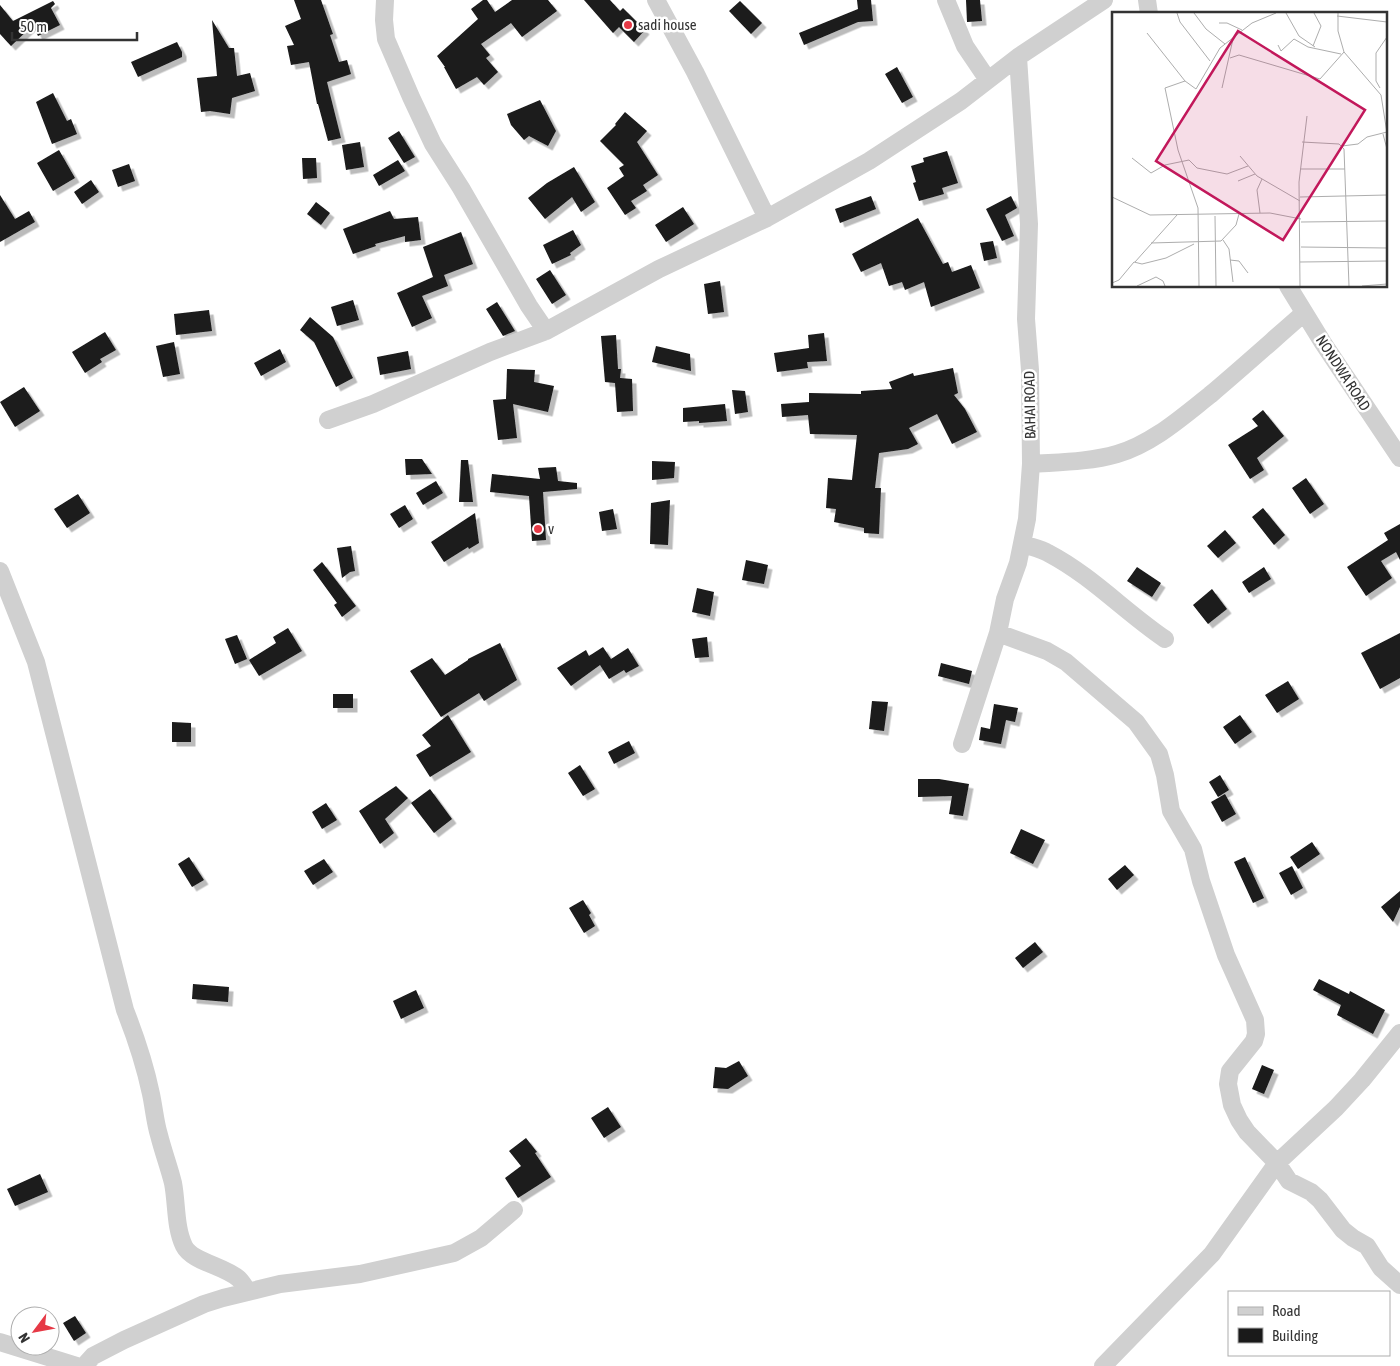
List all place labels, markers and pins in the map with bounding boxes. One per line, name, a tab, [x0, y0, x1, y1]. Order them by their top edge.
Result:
place label: sadi house	[638, 16, 697, 33]
marker: sadi house	[622, 19, 634, 31]
place label: v	[548, 520, 554, 537]
marker: v	[532, 523, 544, 535]

